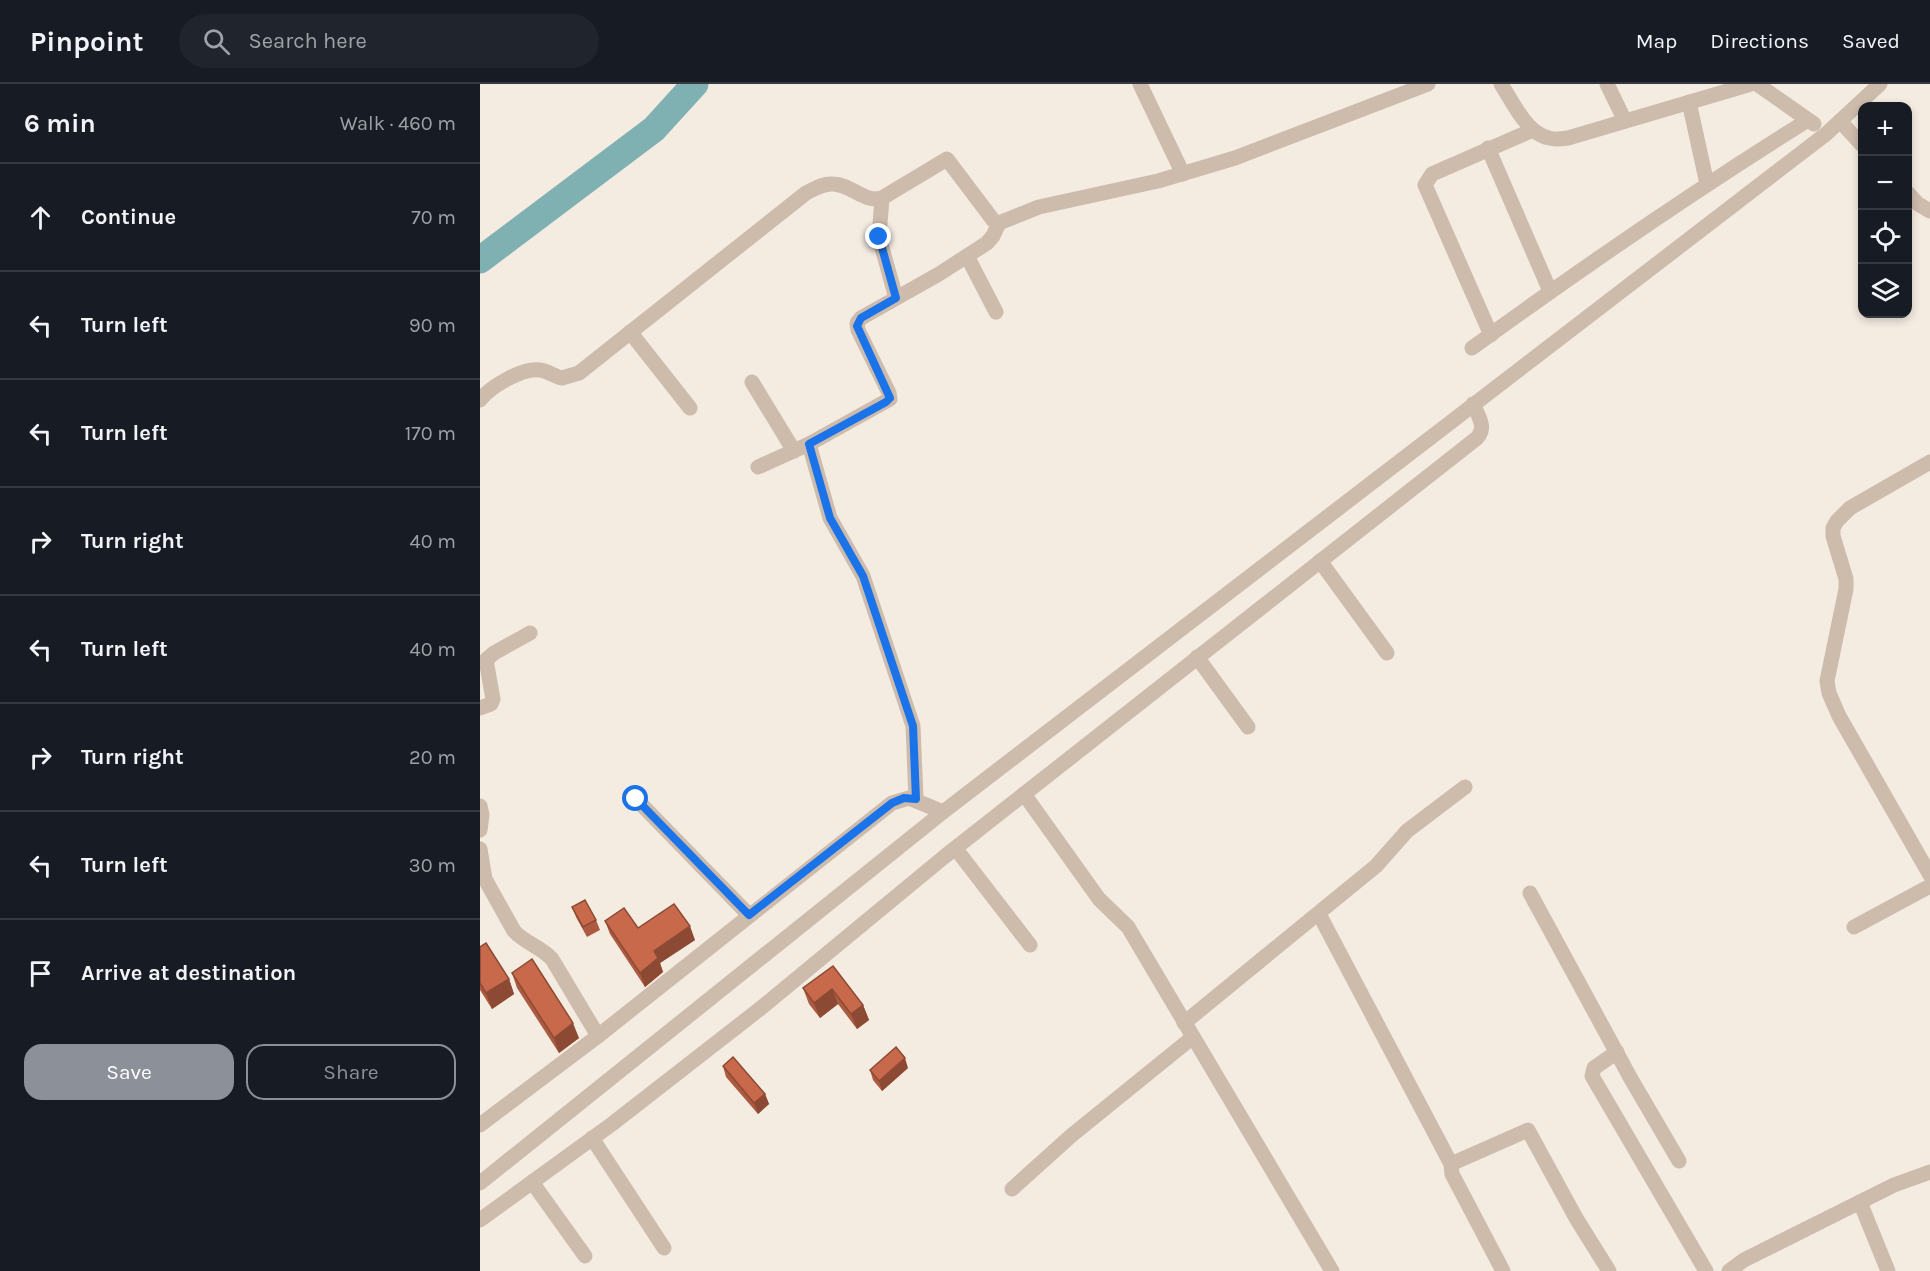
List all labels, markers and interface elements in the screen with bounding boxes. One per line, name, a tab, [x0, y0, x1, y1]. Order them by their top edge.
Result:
search box	[179, 14, 599, 68]
text: Pinpoint	[30, 25, 143, 58]
icon: search	[200, 25, 233, 58]
text: Search here	[248, 28, 367, 54]
text: Map	[1636, 29, 1677, 53]
text: Directions	[1710, 29, 1809, 53]
text: Saved	[1842, 29, 1900, 53]
map controls	[1858, 102, 1912, 318]
button: +	[1858, 102, 1912, 156]
text: 6 min	[24, 108, 96, 139]
text: Walk · 460 m	[340, 112, 456, 135]
button: −	[1858, 156, 1912, 210]
icon: ahead	[24, 201, 57, 234]
text: Continue	[81, 204, 176, 230]
text: 70 m	[411, 206, 456, 229]
button: locate	[1858, 210, 1912, 264]
route end	[865, 223, 891, 249]
button: layers	[1858, 264, 1912, 318]
icon: left	[24, 309, 57, 342]
text: Turn left	[81, 312, 168, 338]
text: 90 m	[409, 314, 456, 337]
icon: left	[24, 417, 57, 450]
text: Turn left	[81, 420, 168, 446]
text: 170 m	[405, 422, 456, 445]
icon: right	[24, 525, 57, 558]
text: Turn right	[81, 528, 184, 554]
text: 40 m	[410, 530, 456, 553]
icon: left	[24, 633, 57, 666]
text: Turn left	[81, 636, 168, 662]
text: 40 m	[410, 638, 456, 661]
icon: right	[24, 741, 57, 774]
text: Turn right	[81, 744, 184, 770]
text: 20 m	[409, 746, 456, 769]
route start	[622, 785, 648, 811]
icon: left	[24, 849, 57, 882]
text: Turn left	[81, 852, 168, 878]
text: 30 m	[409, 854, 456, 877]
icon: arrive	[24, 957, 57, 990]
text: Arrive at destination	[81, 960, 296, 986]
button: Save	[24, 1044, 234, 1100]
button: Share	[246, 1044, 456, 1100]

